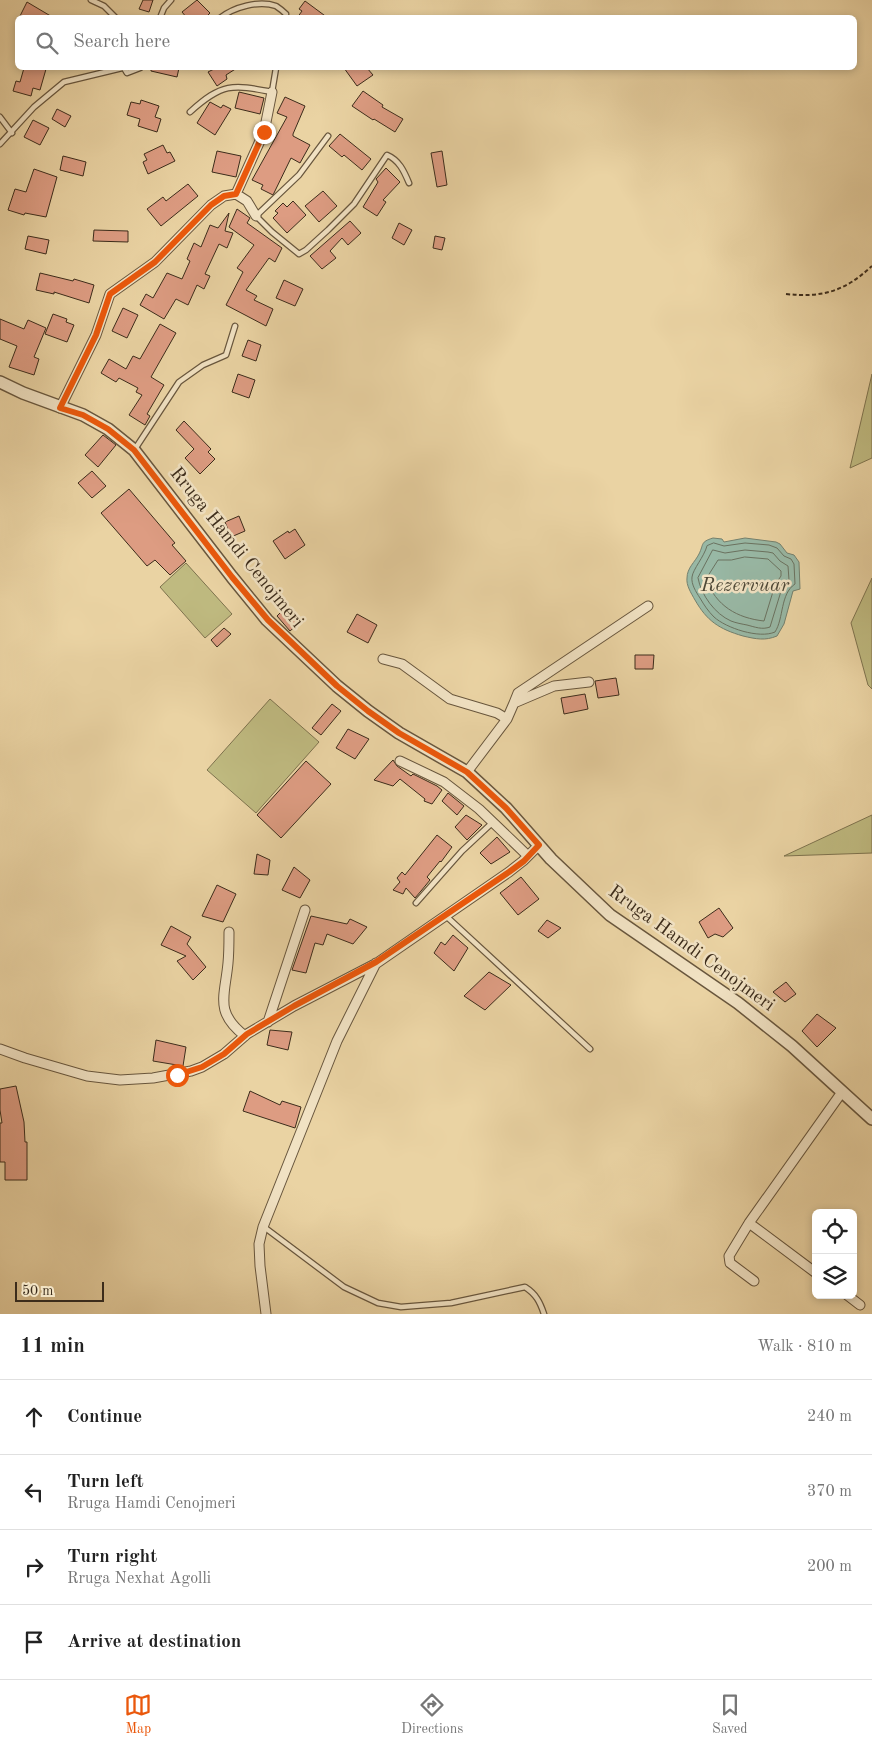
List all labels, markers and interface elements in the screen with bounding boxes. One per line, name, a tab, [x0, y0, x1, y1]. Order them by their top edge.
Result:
search box	[15, 15, 857, 70]
icon: search	[33, 29, 61, 57]
text: Search here	[73, 33, 170, 52]
route end	[253, 121, 276, 144]
street label: Rruga Hamdi Cenojmeri	[166, 464, 306, 632]
water label: Rezervuar	[700, 576, 790, 596]
street label: Rruga Hamdi Cenojmeri	[604, 882, 778, 1016]
route start	[166, 1064, 189, 1087]
map controls	[812, 1209, 857, 1299]
button: locate	[812, 1209, 857, 1254]
button: layers	[812, 1254, 857, 1299]
scale bar	[15, 1279, 104, 1302]
text: 50 m	[22, 1284, 53, 1298]
text: 11 min	[20, 1336, 85, 1357]
text: Walk · 810 m	[757, 1339, 852, 1355]
icon: ahead	[20, 1403, 48, 1431]
text: Continue	[67, 1408, 142, 1427]
text: 240 m	[807, 1409, 852, 1425]
text: Turn left	[67, 1473, 144, 1492]
icon: left	[20, 1478, 48, 1506]
text: 370 m	[807, 1484, 852, 1500]
text: Rruga Hamdi Cenojmeri	[67, 1496, 236, 1512]
text: Turn right	[67, 1548, 157, 1567]
icon: right	[20, 1553, 48, 1581]
text: 200 m	[807, 1559, 852, 1575]
text: Rruga Nexhat Agolli	[67, 1571, 211, 1587]
icon: arrive	[20, 1628, 48, 1656]
text: Arrive at destination	[67, 1633, 241, 1652]
tab: Map	[124, 1691, 152, 1738]
tab: Directions	[401, 1691, 463, 1738]
tab: Saved	[712, 1691, 748, 1738]

